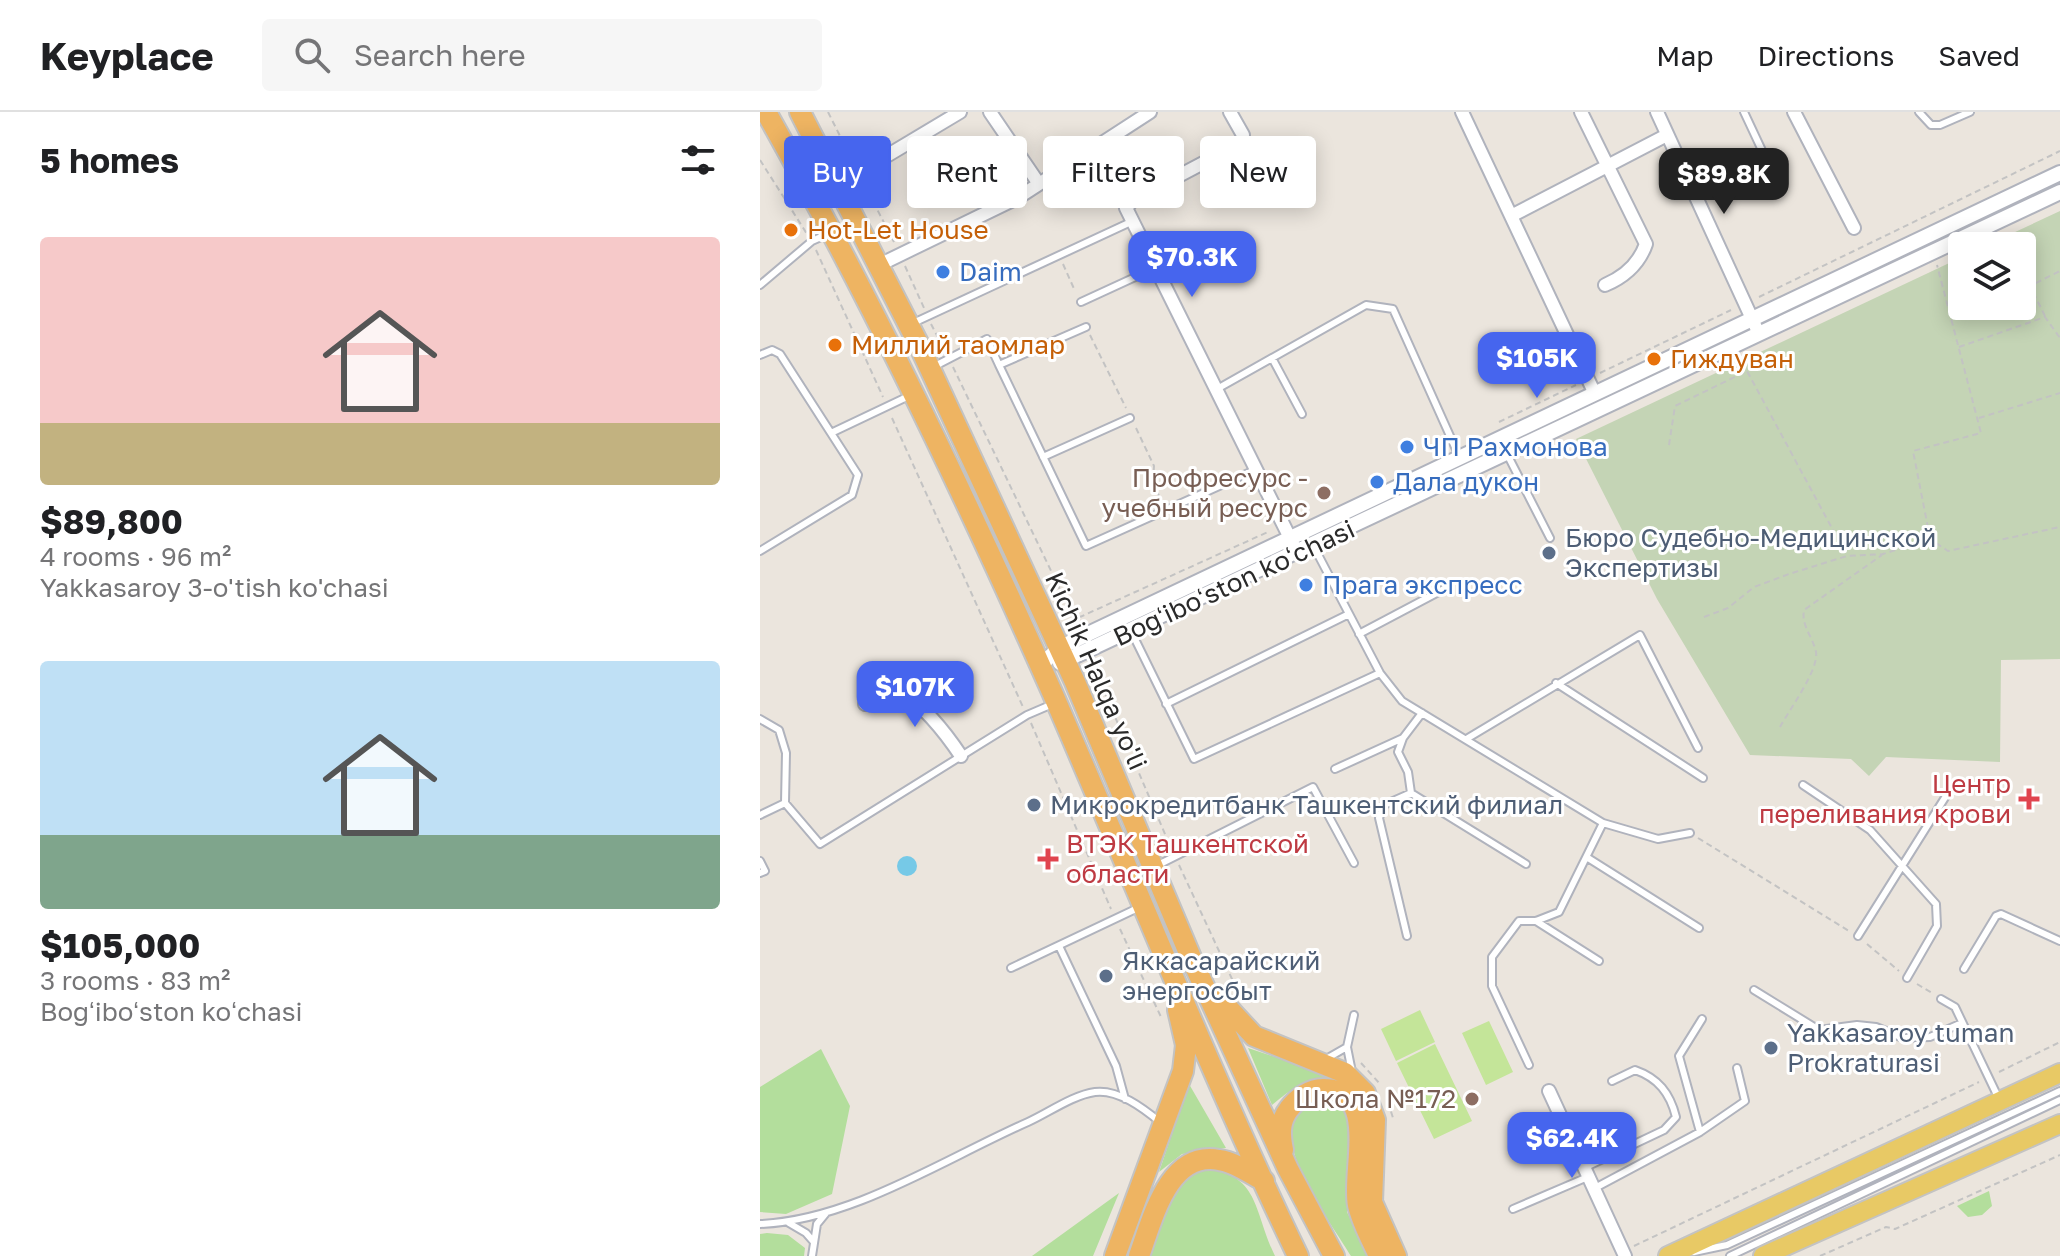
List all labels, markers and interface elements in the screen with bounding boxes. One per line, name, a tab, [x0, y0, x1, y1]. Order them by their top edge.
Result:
search box	[262, 19, 822, 91]
text: Keyplace	[40, 33, 214, 78]
icon: search	[290, 33, 334, 77]
text: Search here	[354, 37, 526, 73]
text: Map	[1656, 39, 1713, 72]
text: Directions	[1757, 39, 1894, 72]
text: Saved	[1938, 39, 2020, 72]
chip: Buy	[784, 136, 891, 208]
chip: Rent	[907, 136, 1027, 208]
chip: Filters	[1043, 136, 1184, 208]
chip: New	[1200, 136, 1316, 208]
icon: filters	[676, 138, 720, 182]
text: 5 homes	[40, 140, 179, 180]
pin: $89.8K	[1659, 148, 1789, 216]
text: $89.8K	[1677, 158, 1771, 189]
place label: Hot-Let House	[807, 214, 989, 245]
marker: Hot-Let House	[782, 221, 800, 239]
pin: $70.3K	[1127, 231, 1257, 299]
map controls	[1948, 232, 2036, 320]
button: layers	[1948, 232, 2036, 320]
text: $70.3K	[1146, 241, 1238, 272]
place label: Daim	[959, 256, 1022, 287]
marker: Daim	[934, 263, 952, 281]
icon: home	[308, 289, 452, 433]
place label: Миллий таомлар	[851, 329, 1065, 360]
pin: $105K	[1481, 332, 1593, 400]
marker: Миллий таомлар	[826, 336, 844, 354]
text: $105K	[1496, 342, 1578, 373]
place label: Гиждуван	[1670, 343, 1794, 374]
marker: Гиждуван	[1645, 350, 1663, 368]
place label: ЧП Рахмонова	[1423, 431, 1608, 462]
marker: ЧП Рахмонова	[1398, 438, 1416, 456]
place label: Профресурс - учебный ресурс	[1102, 462, 1308, 523]
place label: Дала дукон	[1393, 466, 1539, 497]
marker: Дала дукон	[1368, 473, 1386, 491]
marker: Профресурс - учебный ресурс	[1315, 484, 1333, 502]
text: $89,800	[40, 501, 183, 541]
street label: Bogʻiboʻston koʻchasi	[1108, 513, 1359, 652]
place label: Бюро Судебно-Медицинской Экспертизы	[1565, 522, 1936, 583]
text: 4 rooms · 96 m²	[40, 541, 231, 572]
marker: Бюро Судебно-Медицинской Экспертизы	[1540, 544, 1558, 562]
street label: Kichik Halqa yo'li	[1039, 567, 1154, 775]
place label: Прага экспресс	[1322, 569, 1523, 600]
text: Yakkasaroy 3-o'tish ko'chasi	[40, 572, 389, 603]
marker: Прага экспресс	[1297, 576, 1315, 594]
pin: $107K	[859, 661, 971, 729]
text: $107K	[875, 671, 955, 702]
icon: home	[308, 713, 452, 857]
place label: Центр переливания крови	[1759, 768, 2011, 829]
marker: Центр переливания крови	[2018, 788, 2040, 810]
place label: Микрокредитбанк Ташкентский филиал	[1050, 789, 1563, 820]
marker: Микрокредитбанк Ташкентский филиал	[1025, 796, 1043, 814]
place label: ВТЭК Ташкентской области	[1066, 828, 1309, 889]
marker: ВТЭК Ташкентской области	[1037, 848, 1059, 870]
text: $105,000	[40, 925, 200, 965]
place label: Яккасарайский энергосбыт	[1122, 945, 1320, 1006]
text: 3 rooms · 83 m²	[40, 965, 230, 996]
marker: Яккасарайский энергосбыт	[1097, 967, 1115, 985]
text: Bogʻiboʻston koʻchasi	[40, 996, 303, 1027]
place label: Yakkasaroy tuman Prokraturasi	[1787, 1017, 2014, 1078]
marker: Yakkasaroy tuman Prokraturasi	[1762, 1039, 1780, 1057]
place label: Школа №172	[1295, 1083, 1456, 1114]
marker: Школа №172	[1463, 1090, 1481, 1108]
pin: $62.4K	[1507, 1112, 1637, 1180]
text: $62.4K	[1525, 1122, 1619, 1153]

